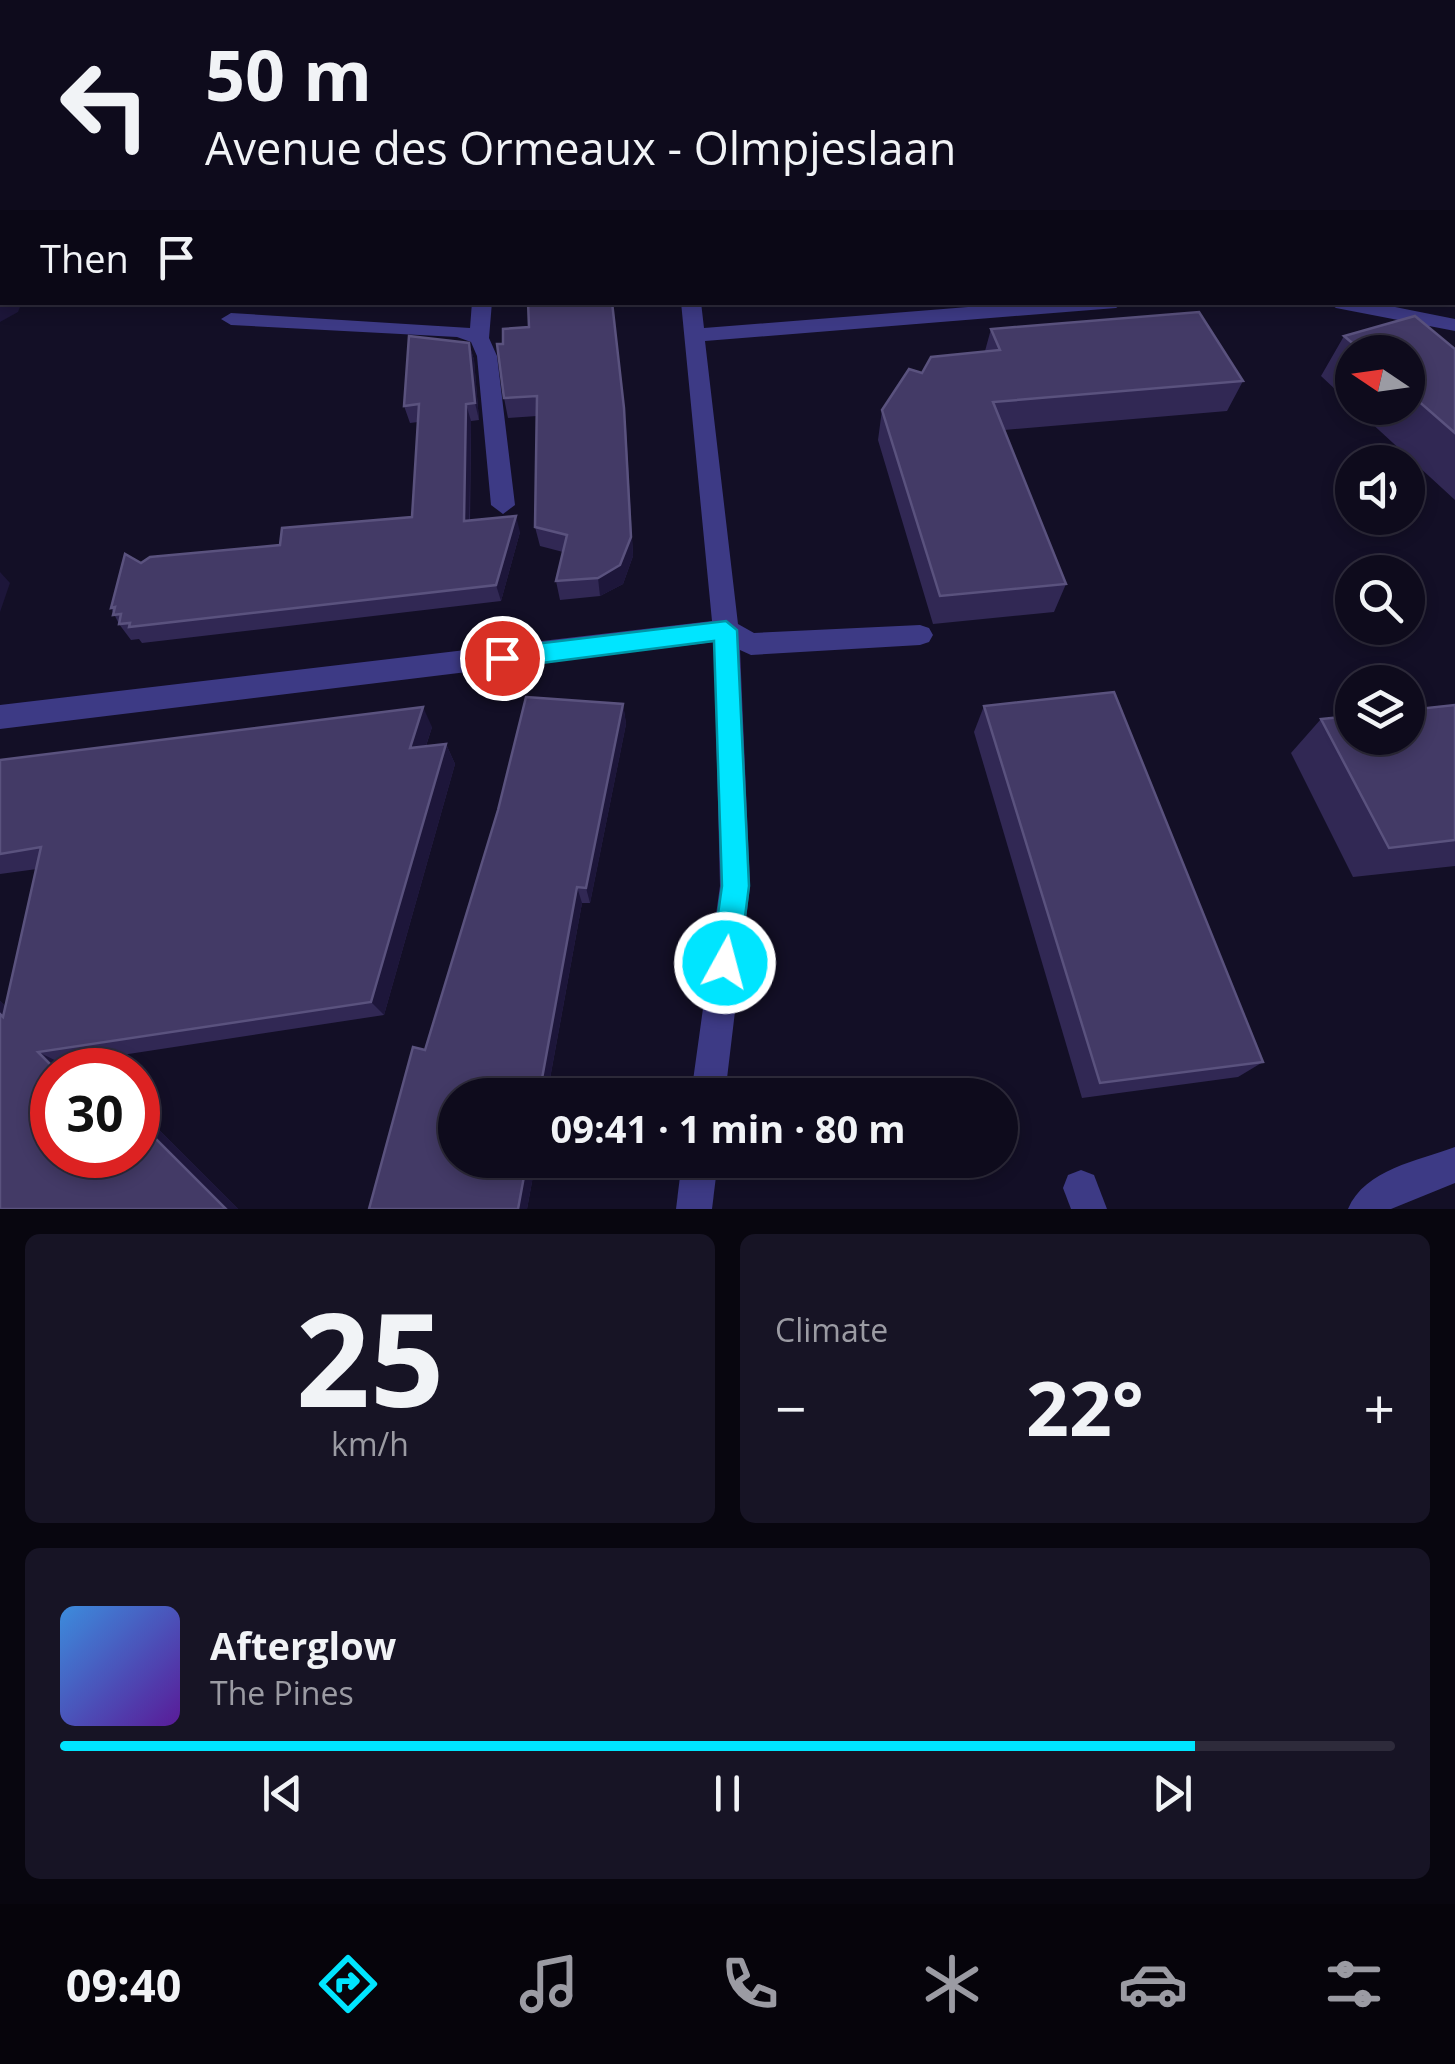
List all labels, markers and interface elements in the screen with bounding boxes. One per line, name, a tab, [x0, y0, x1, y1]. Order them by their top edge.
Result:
text: 50 m	[205, 26, 372, 122]
icon: left	[40, 40, 170, 170]
text: Avenue des Ormeaux - Olmpjeslaan	[205, 117, 956, 178]
icon: arrive	[149, 230, 204, 285]
text: Then	[40, 232, 129, 284]
north arrow	[1335, 335, 1425, 425]
map controls	[1335, 335, 1425, 755]
button: sound	[1335, 445, 1425, 535]
button: search	[1335, 555, 1425, 645]
pin	[460, 616, 545, 701]
icon: arrive	[475, 631, 530, 686]
button: layers	[1335, 665, 1425, 755]
position arrow	[673, 911, 777, 1015]
speed limit sign: 30	[30, 1048, 160, 1178]
text: 09:41 · 1 min · 80 m	[550, 1102, 906, 1154]
text: 25	[296, 1268, 444, 1445]
text: Climate	[775, 1308, 888, 1351]
text: 22°	[1026, 1356, 1144, 1458]
text: −	[775, 1370, 806, 1445]
text: +	[1364, 1370, 1395, 1445]
text: km/h	[331, 1422, 409, 1465]
text: Afterglow	[210, 1619, 396, 1671]
text: The Pines	[210, 1671, 354, 1714]
icon: previous	[255, 1766, 310, 1821]
icon: pause	[700, 1766, 755, 1821]
icon: next	[1145, 1766, 1200, 1821]
icon: directions	[313, 1949, 383, 2019]
icon: music	[514, 1949, 584, 2019]
icon: phone	[715, 1949, 785, 2019]
icon: climate	[917, 1949, 987, 2019]
icon: car	[1118, 1949, 1188, 2019]
icon: filters	[1319, 1949, 1389, 2019]
text: 09:40	[66, 1954, 181, 2015]

